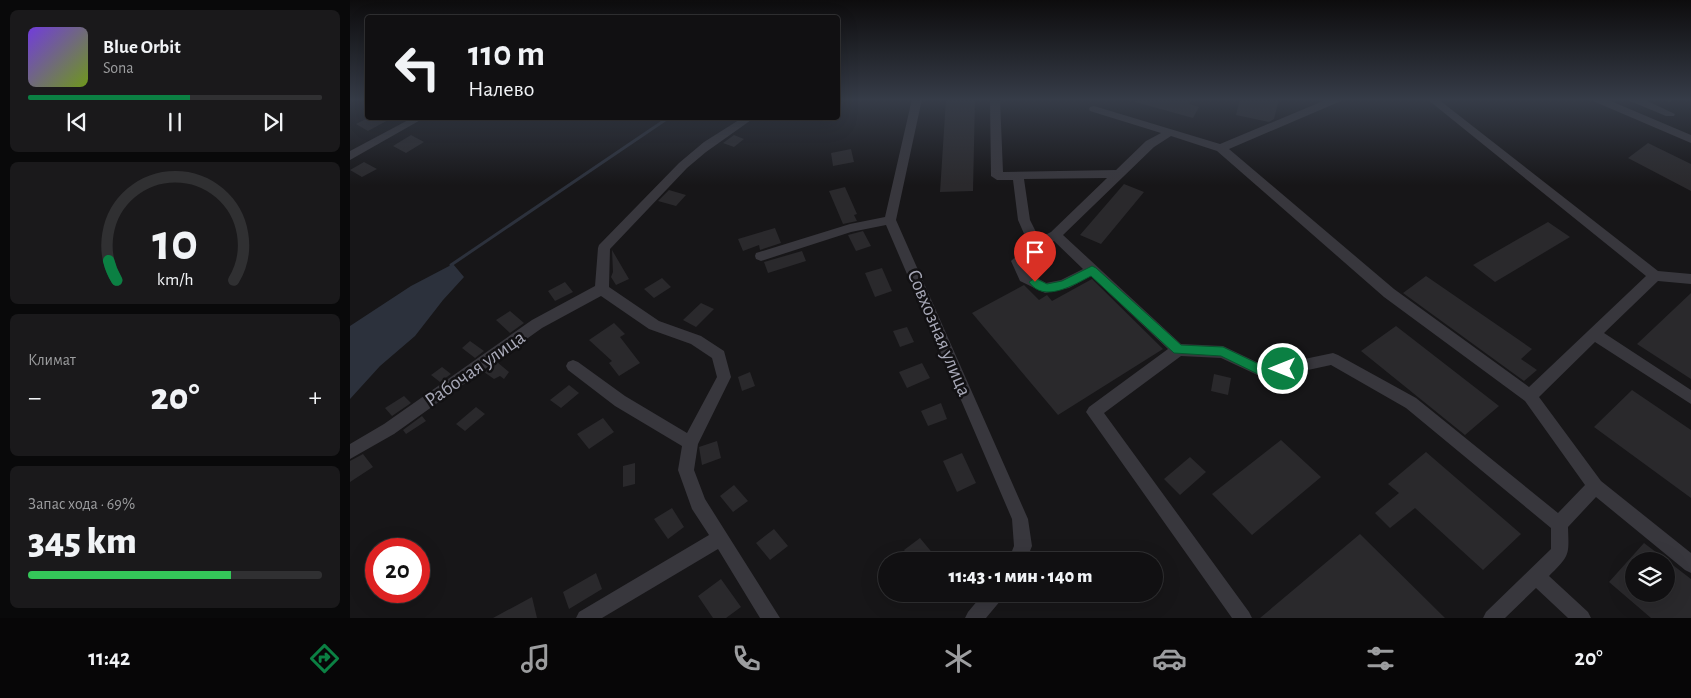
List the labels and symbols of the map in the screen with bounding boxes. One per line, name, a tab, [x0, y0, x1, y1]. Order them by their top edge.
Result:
pin	[1014, 231, 1056, 282]
street label: Совхозная улица	[903, 267, 975, 399]
street label: Рабочая улица	[421, 327, 529, 411]
position arrow	[1256, 342, 1308, 394]
speed limit sign: 20	[365, 538, 430, 603]

